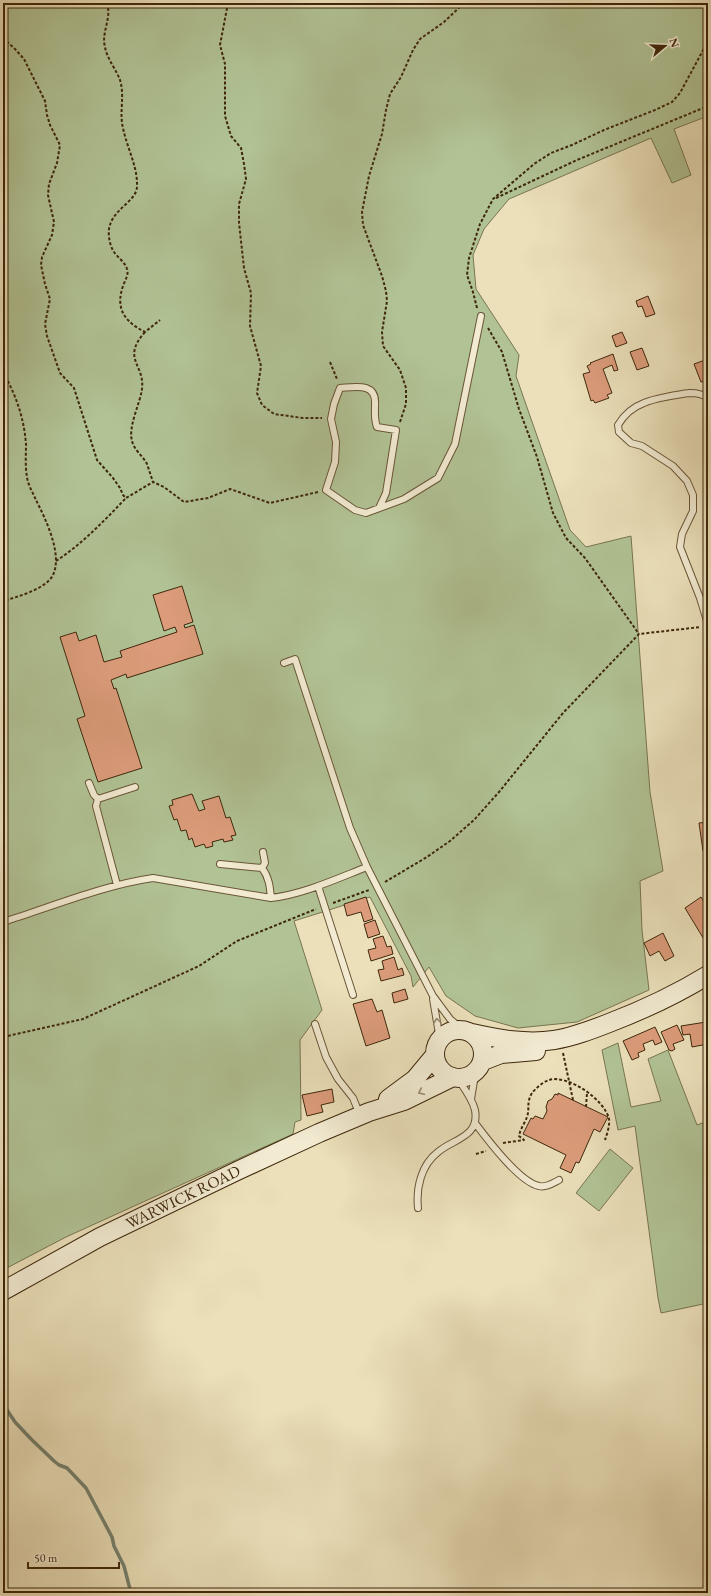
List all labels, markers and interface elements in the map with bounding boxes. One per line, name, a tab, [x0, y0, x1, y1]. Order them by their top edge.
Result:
north arrow	[645, 26, 685, 66]
text: N	[666, 36, 683, 49]
one-way arrow	[432, 1018, 441, 1024]
one-way arrow	[418, 1087, 426, 1095]
street label: WARWICK ROAD	[122, 1160, 244, 1234]
scale bar	[28, 1544, 119, 1570]
text: 50 m	[34, 1550, 58, 1566]

